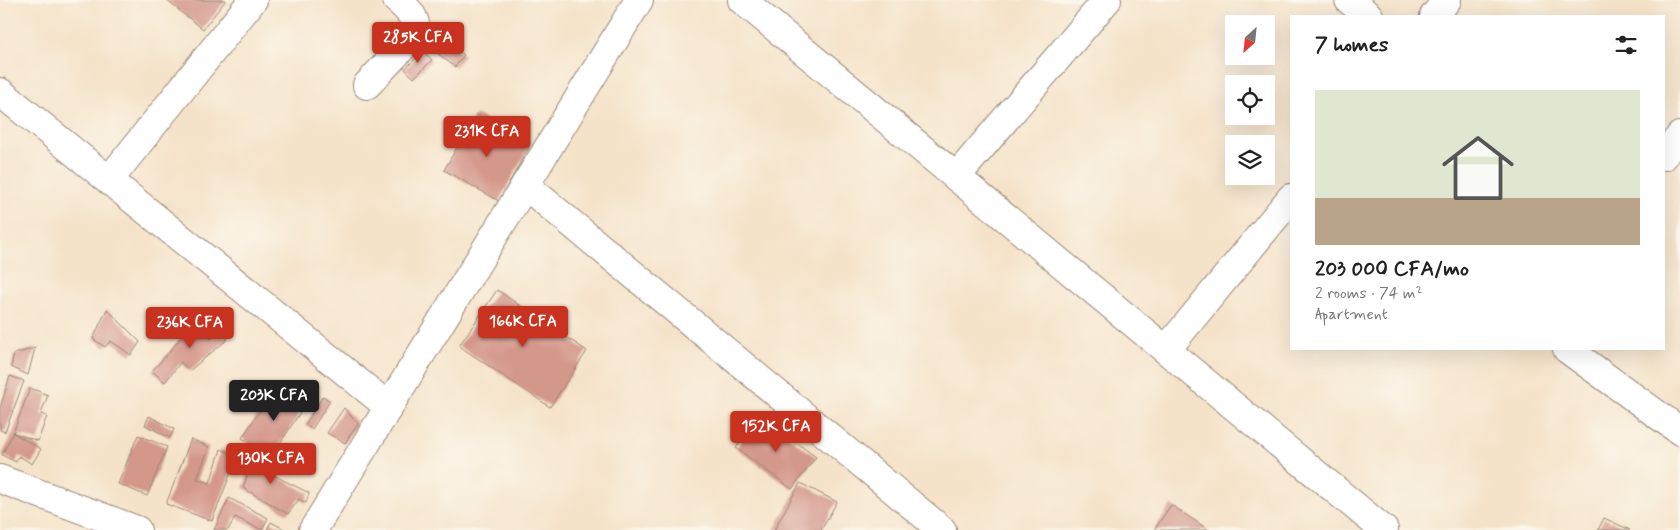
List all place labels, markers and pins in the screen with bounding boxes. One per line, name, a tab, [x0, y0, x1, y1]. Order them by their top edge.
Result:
pin: 285K CFA	[366, 22, 470, 64]
pin: 231K CFA	[435, 116, 539, 158]
pin: 236K CFA	[138, 306, 242, 349]
pin: 166K CFA	[471, 306, 575, 348]
pin: 203K CFA	[222, 380, 326, 422]
pin: 152K CFA	[724, 410, 828, 453]
pin: 130K CFA	[219, 442, 323, 485]

